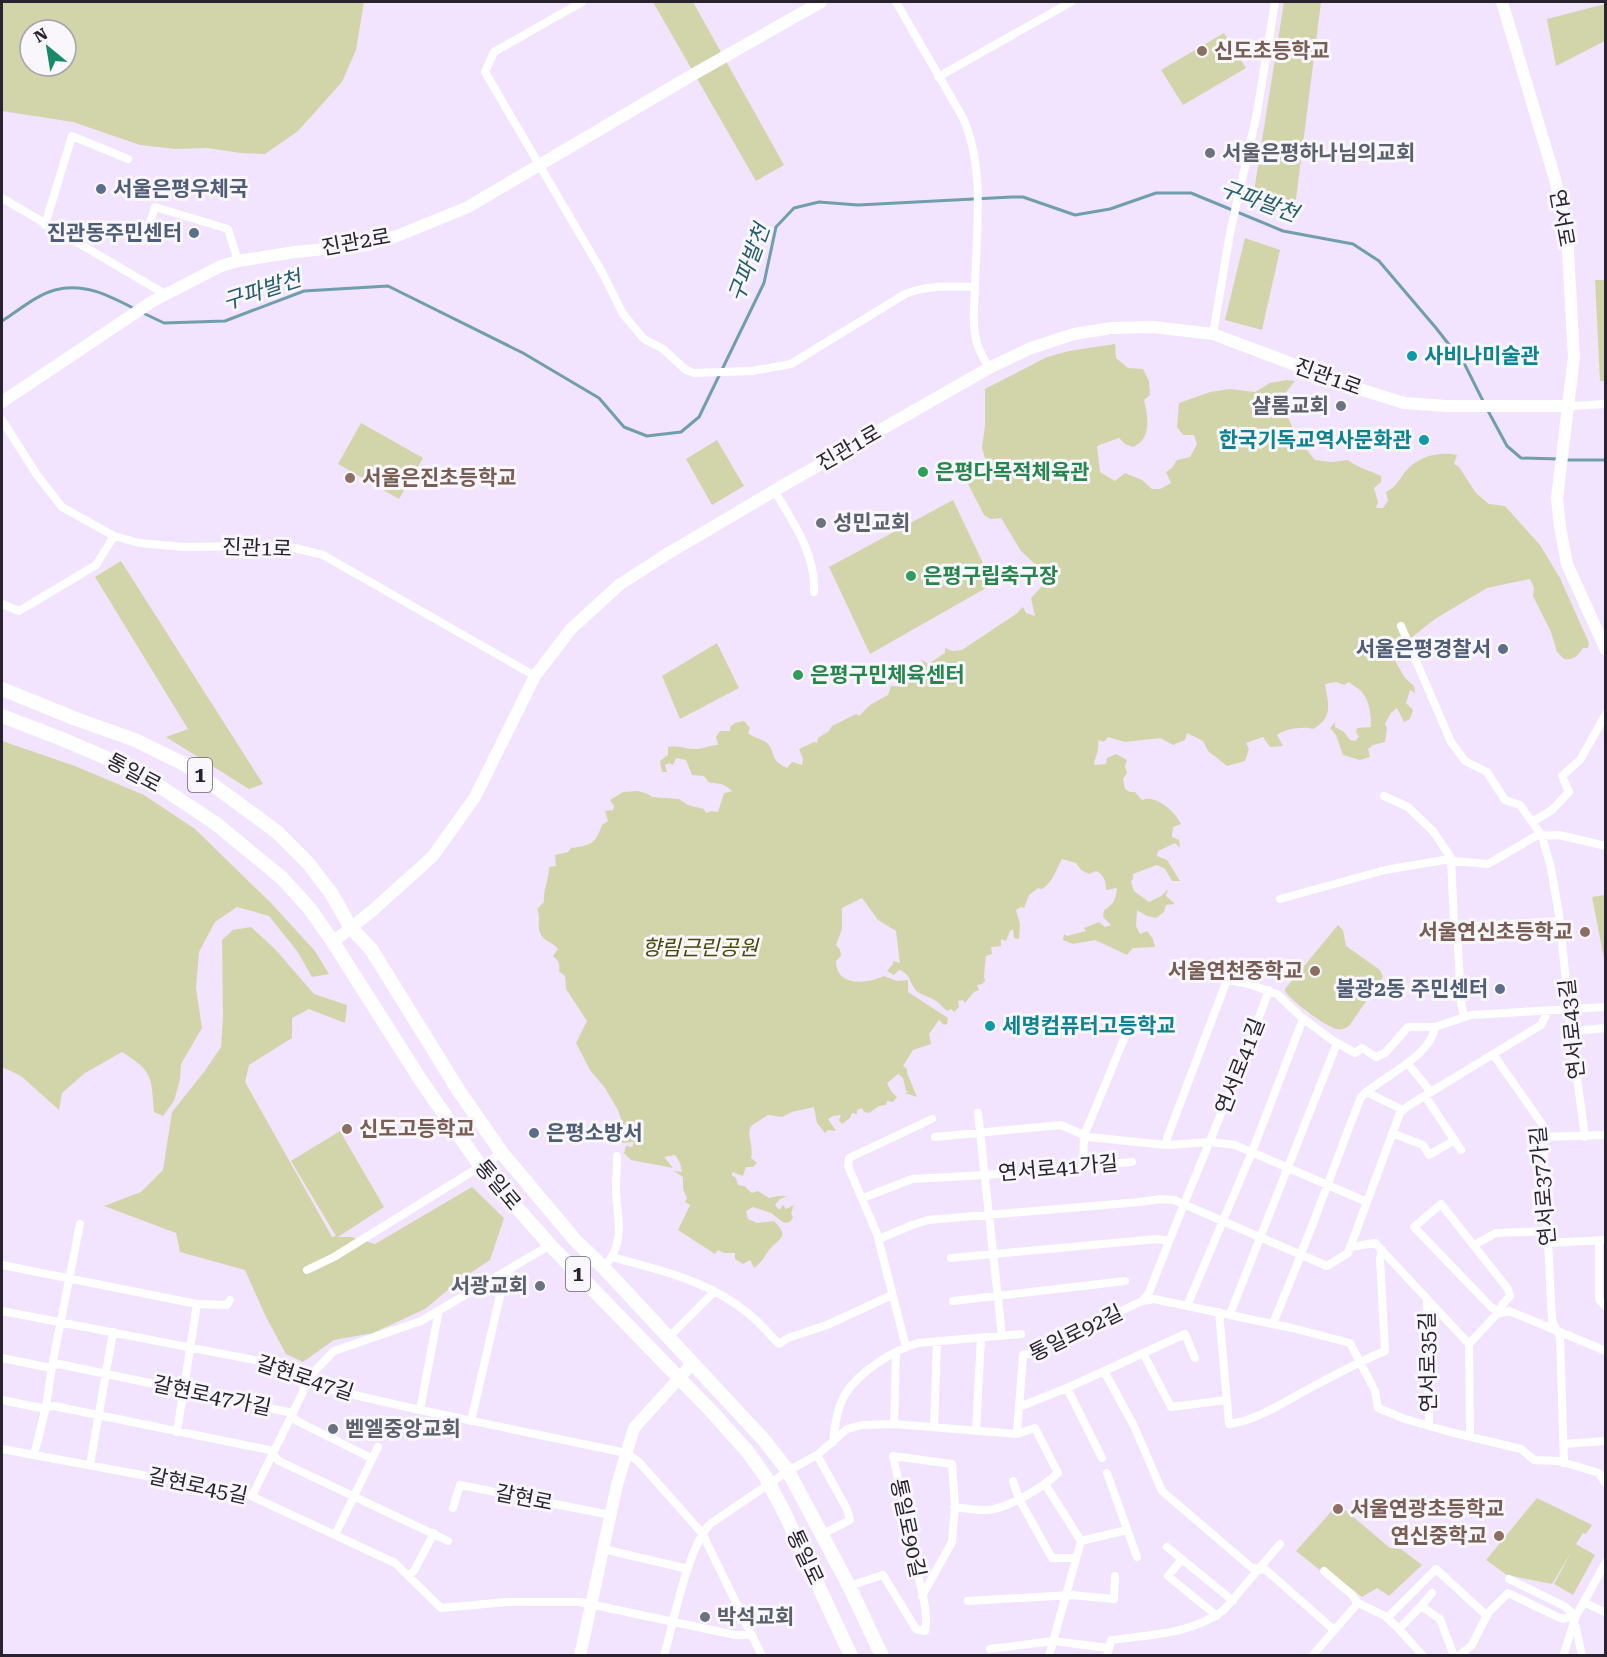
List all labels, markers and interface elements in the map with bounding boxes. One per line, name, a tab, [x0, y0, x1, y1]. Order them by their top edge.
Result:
north arrow	[18, 18, 78, 78]
text: N	[31, 24, 51, 47]
place label: 신도초등학교	[1214, 39, 1330, 63]
marker: 신도초등학교	[1195, 44, 1209, 58]
place label: 서울은평하나님의교회	[1222, 141, 1415, 165]
marker: 서울은평하나님의교회	[1203, 146, 1217, 160]
water label: 구파발천	[1217, 175, 1304, 228]
place label: 서울은평우체국	[113, 177, 248, 201]
marker: 서울은평우체국	[94, 182, 108, 196]
street label: 연서로	[1545, 187, 1579, 249]
water label: 구파발천	[723, 218, 776, 305]
place label: 진관동주민센터	[47, 221, 182, 245]
street label: 진관2로	[320, 224, 392, 260]
marker: 진관동주민센터	[187, 226, 201, 240]
water label: 구파발천	[220, 265, 307, 314]
place label: 사비나미술관	[1424, 344, 1540, 368]
marker: 사비나미술관	[1405, 349, 1419, 363]
street label: 진관1로	[1291, 354, 1365, 400]
place label: 샬롬교회	[1252, 394, 1329, 418]
marker: 샬롬교회	[1334, 399, 1348, 413]
street label: 진관1로	[813, 420, 885, 476]
place label: 한국기독교역사문화관	[1219, 428, 1412, 452]
marker: 한국기독교역사문화관	[1417, 433, 1431, 447]
place label: 은평다목적체육관	[935, 460, 1090, 484]
marker: 은평다목적체육관	[916, 465, 930, 479]
place label: 서울은진초등학교	[362, 466, 517, 490]
marker: 서울은진초등학교	[343, 471, 357, 485]
place label: 성민교회	[833, 511, 910, 535]
marker: 성민교회	[814, 516, 828, 530]
street label: 진관1로	[222, 535, 292, 561]
place label: 은평구립축구장	[923, 564, 1058, 588]
marker: 은평구립축구장	[904, 569, 918, 583]
place label: 서울은평경찰서	[1356, 637, 1491, 661]
marker: 서울은평경찰서	[1496, 642, 1510, 656]
place label: 은평구민체육센터	[810, 663, 965, 687]
marker: 은평구민체육센터	[791, 668, 805, 682]
street label: 통일로	[103, 749, 165, 797]
road number: 1	[188, 758, 212, 792]
place label: 서울연신초등학교	[1418, 920, 1573, 944]
marker: 서울연신초등학교	[1578, 925, 1592, 939]
park label: 향림근린공원	[642, 936, 760, 960]
place label: 서울연천중학교	[1168, 959, 1303, 983]
marker: 서울연천중학교	[1308, 964, 1322, 978]
place label: 불광2동 주민센터	[1336, 977, 1488, 1001]
street label: 연서로43길	[1555, 978, 1589, 1080]
marker: 불광2동 주민센터	[1493, 982, 1507, 996]
place label: 세명컴퓨터고등학교	[1002, 1014, 1176, 1038]
street label: 연서로41길	[1211, 1015, 1269, 1117]
marker: 세명컴퓨터고등학교	[983, 1019, 997, 1033]
place label: 신도고등학교	[359, 1117, 475, 1141]
place label: 은평소방서	[546, 1121, 643, 1145]
marker: 신도고등학교	[340, 1122, 354, 1136]
street label: 연서로37가길	[1526, 1125, 1560, 1247]
marker: 은평소방서	[527, 1126, 541, 1140]
street label: 연서로41가길	[997, 1151, 1119, 1185]
street label: 통일로	[470, 1155, 526, 1215]
road number: 1	[566, 1257, 590, 1291]
place label: 서광교회	[451, 1274, 528, 1298]
marker: 서광교회	[533, 1279, 547, 1293]
street label: 통일로92길	[1025, 1300, 1127, 1366]
street label: 연서로35길	[1415, 1311, 1441, 1413]
street label: 갈현로47길	[253, 1351, 357, 1405]
street label: 갈현로47가길	[151, 1372, 273, 1420]
place label: 벧엘중앙교회	[345, 1417, 461, 1441]
marker: 벧엘중앙교회	[326, 1422, 340, 1436]
street label: 갈현로45길	[146, 1464, 250, 1508]
street label: 통일로90길	[886, 1476, 930, 1580]
street label: 갈현로	[493, 1481, 555, 1515]
place label: 서울연광초등학교	[1350, 1497, 1505, 1521]
marker: 서울연광초등학교	[1331, 1502, 1345, 1516]
place label: 연신중학교	[1390, 1524, 1487, 1548]
street label: 통일로	[782, 1526, 828, 1588]
marker: 연신중학교	[1492, 1529, 1506, 1543]
place label: 박석교회	[717, 1605, 794, 1629]
marker: 박석교회	[698, 1610, 712, 1624]

